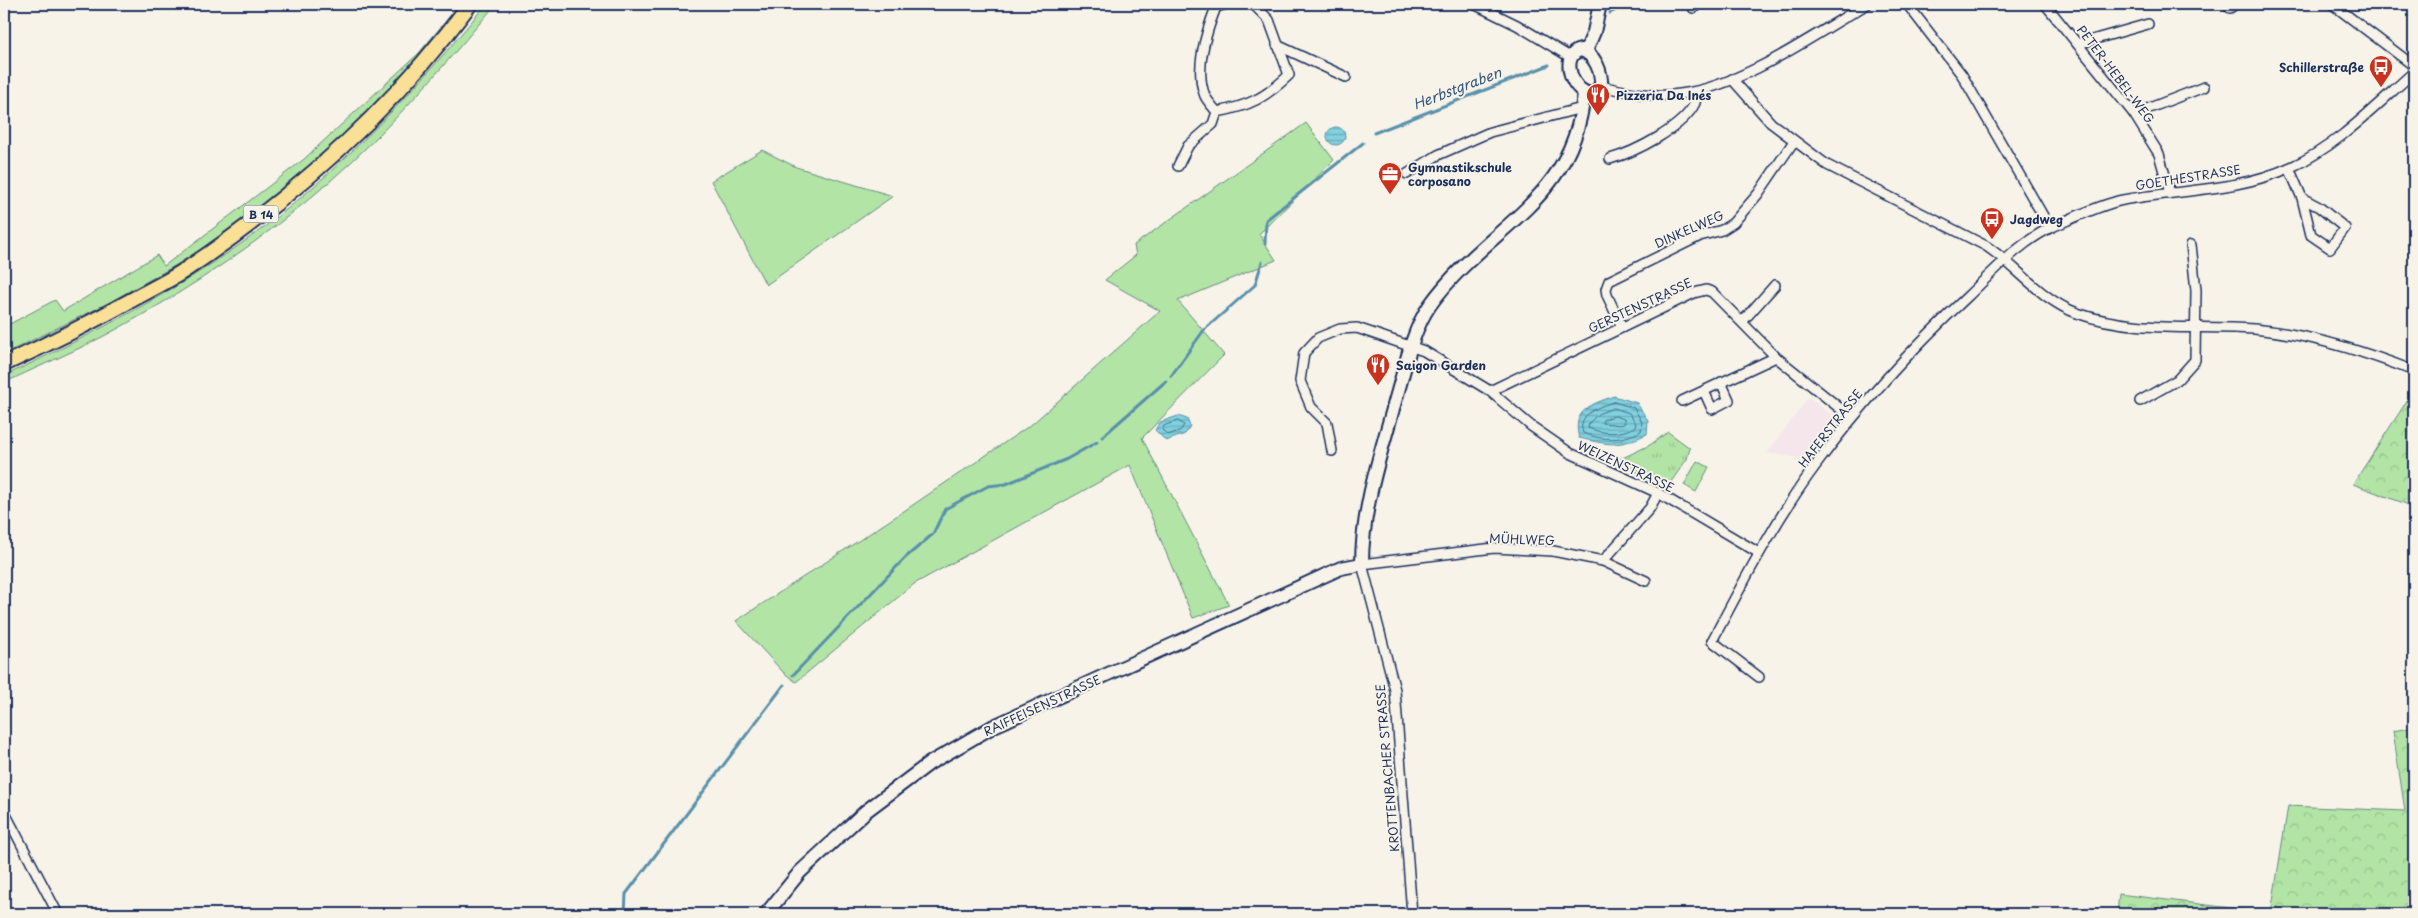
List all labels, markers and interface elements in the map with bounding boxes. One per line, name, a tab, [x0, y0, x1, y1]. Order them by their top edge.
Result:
street label: PETER-HEBEL-WEG	[2073, 21, 2159, 127]
bus stop icon: Schillerstraße	[2368, 54, 2394, 88]
place label: Schillerstraße	[2279, 58, 2364, 76]
water label: Herbstgraben	[1410, 61, 1505, 114]
restaurant icon: Pizzeria Da Inés	[1585, 82, 1611, 116]
place label: Pizzeria Da Inés	[1616, 86, 1712, 104]
place label: Gymnastikschule corposano	[1408, 158, 1512, 190]
street label: GOETHESTRASSE	[2134, 160, 2242, 194]
office icon: Gymnastikschule corposano	[1377, 161, 1403, 195]
road number: B 14	[244, 205, 278, 222]
street label: DINKELWEG	[1652, 206, 1726, 252]
bus stop icon: Jagdweg	[1979, 206, 2005, 240]
place label: Jagdweg	[2010, 210, 2063, 228]
street label: GERSTENSTRASSE	[1585, 273, 1695, 337]
restaurant icon: Saigon Garden	[1365, 352, 1391, 386]
place label: Saigon Garden	[1396, 356, 1486, 374]
street label: HAFERSTRASSE	[1794, 385, 1867, 471]
street label: WEIZENSTRASSE	[1575, 436, 1677, 496]
street label: MÜHLWEG	[1489, 529, 1555, 549]
street label: RAIFFEISENSTRASSE	[980, 670, 1104, 740]
street label: KROTTENBACHER STRASSE	[1371, 683, 1403, 853]

